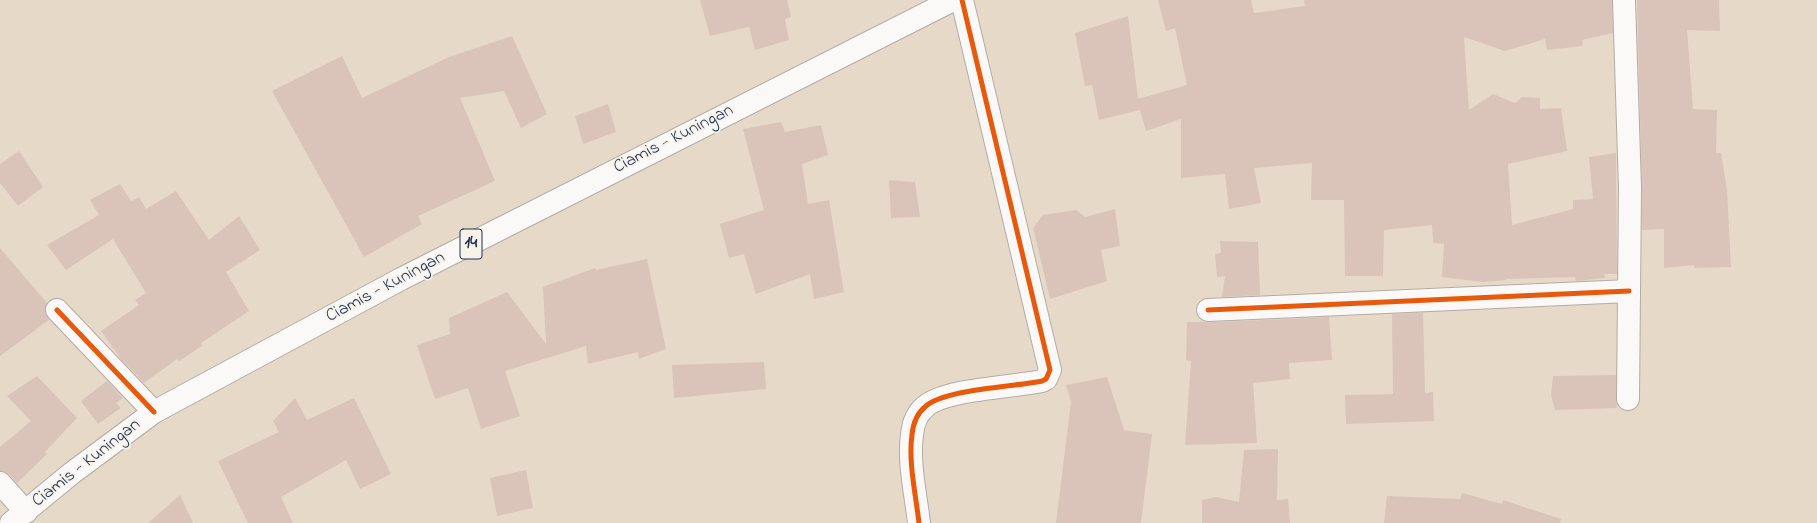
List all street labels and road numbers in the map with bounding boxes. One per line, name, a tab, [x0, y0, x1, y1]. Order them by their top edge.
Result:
street label: Ciamis - Kuningan	[610, 101, 738, 179]
road number: 14	[460, 229, 482, 259]
street label: Ciamis - Kuningan	[323, 248, 449, 328]
street label: Ciamis - Kuningan	[28, 415, 146, 513]

